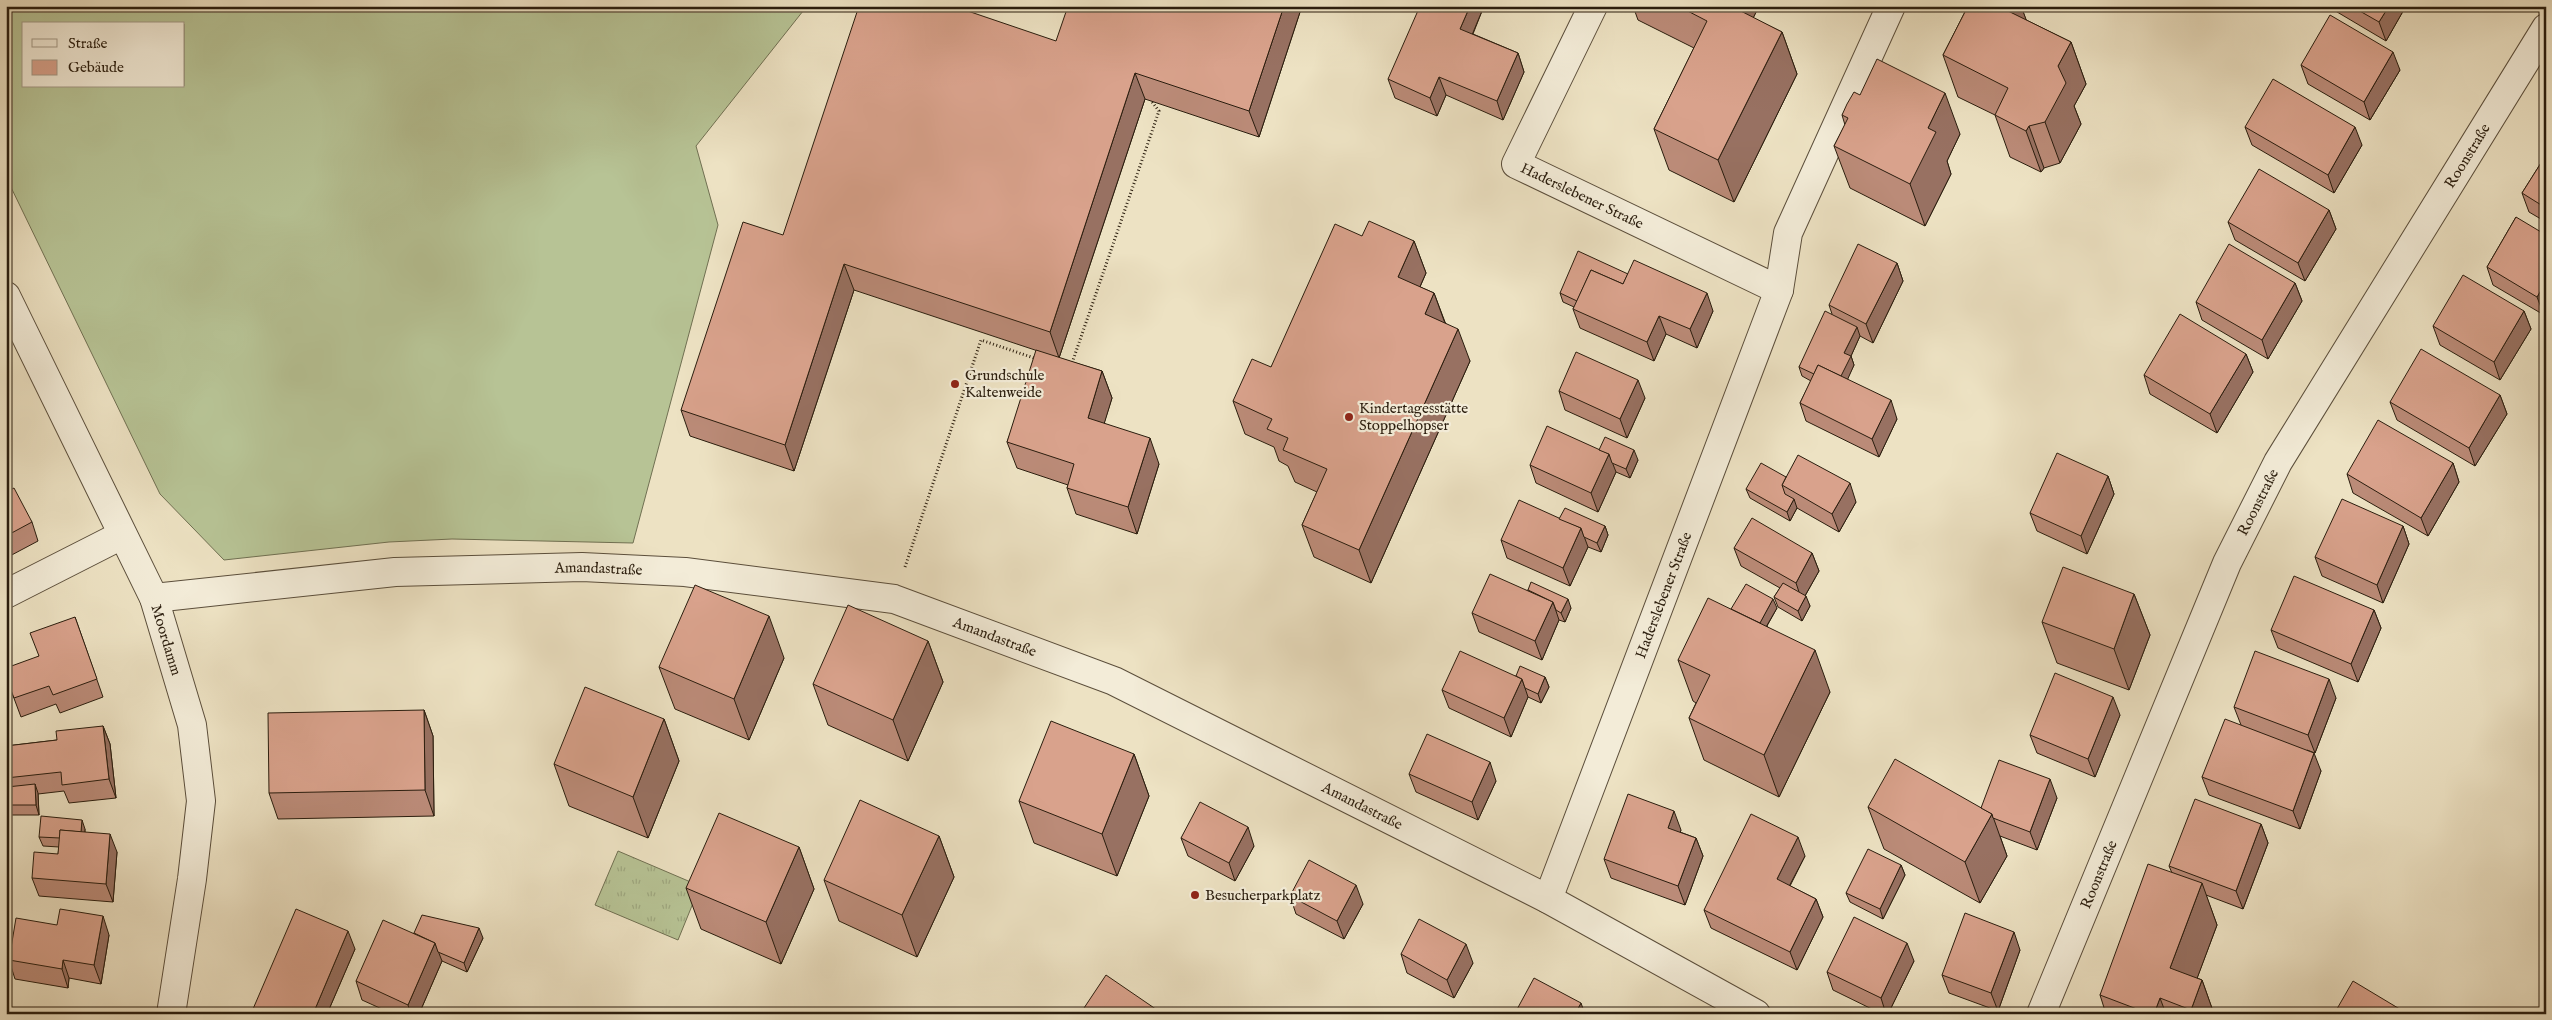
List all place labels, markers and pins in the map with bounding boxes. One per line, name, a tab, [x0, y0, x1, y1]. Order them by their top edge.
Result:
place label: Grundschule Kaltenweide	[965, 366, 1045, 402]
marker: Grundschule Kaltenweide	[949, 378, 961, 390]
place label: Kindertagesstätte Stoppelhopser	[1359, 399, 1468, 435]
marker: Kindertagesstätte Stoppelhopser	[1343, 411, 1355, 423]
place label: Besucherparkplatz	[1205, 886, 1321, 905]
marker: Besucherparkplatz	[1189, 889, 1201, 901]

